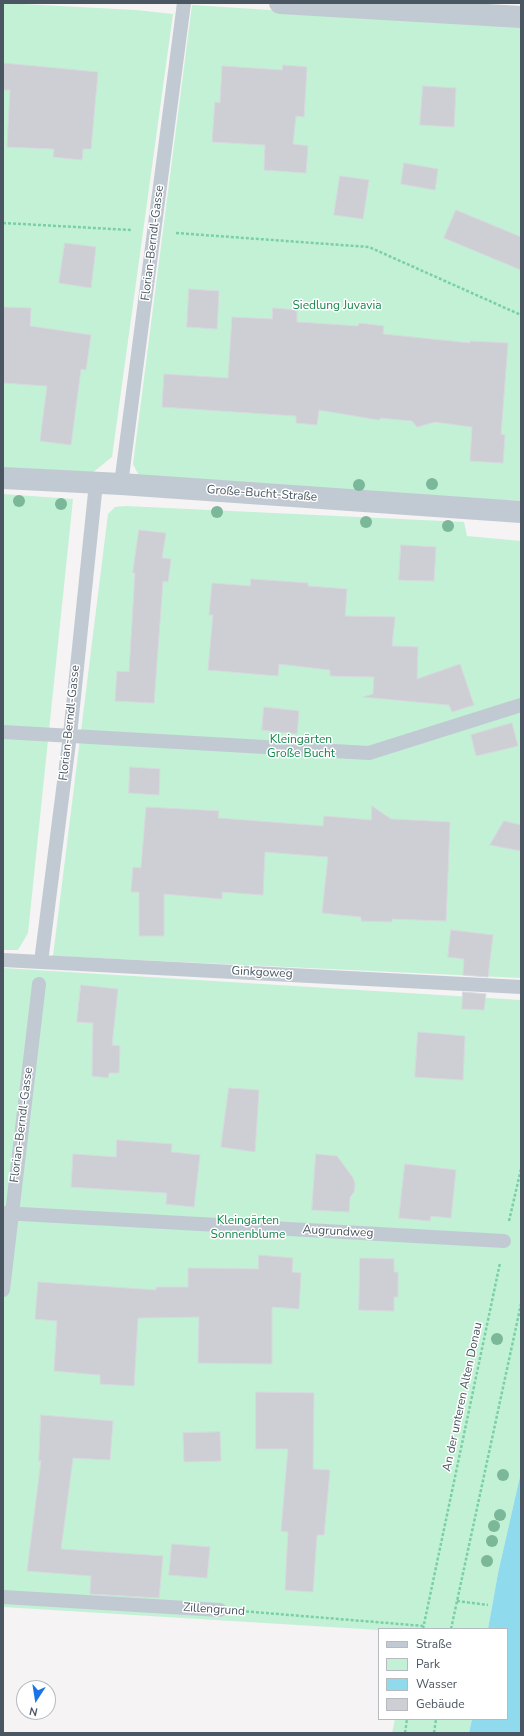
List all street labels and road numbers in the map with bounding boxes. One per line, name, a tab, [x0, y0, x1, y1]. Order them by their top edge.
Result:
street label: Florian-Berndl-Gasse	[139, 184, 167, 302]
street label: Große-Bucht-Straße	[206, 483, 318, 505]
street label: Florian-Berndl-Gasse	[57, 664, 83, 782]
street label: Ginkgoweg	[231, 964, 293, 982]
street label: Florian-Berndl-Gasse	[8, 1066, 36, 1184]
street label: Augrundweg	[302, 1223, 374, 1241]
street label: An der unteren Alten Donau	[440, 1321, 486, 1473]
street label: Zillengrund	[183, 1601, 245, 1619]

